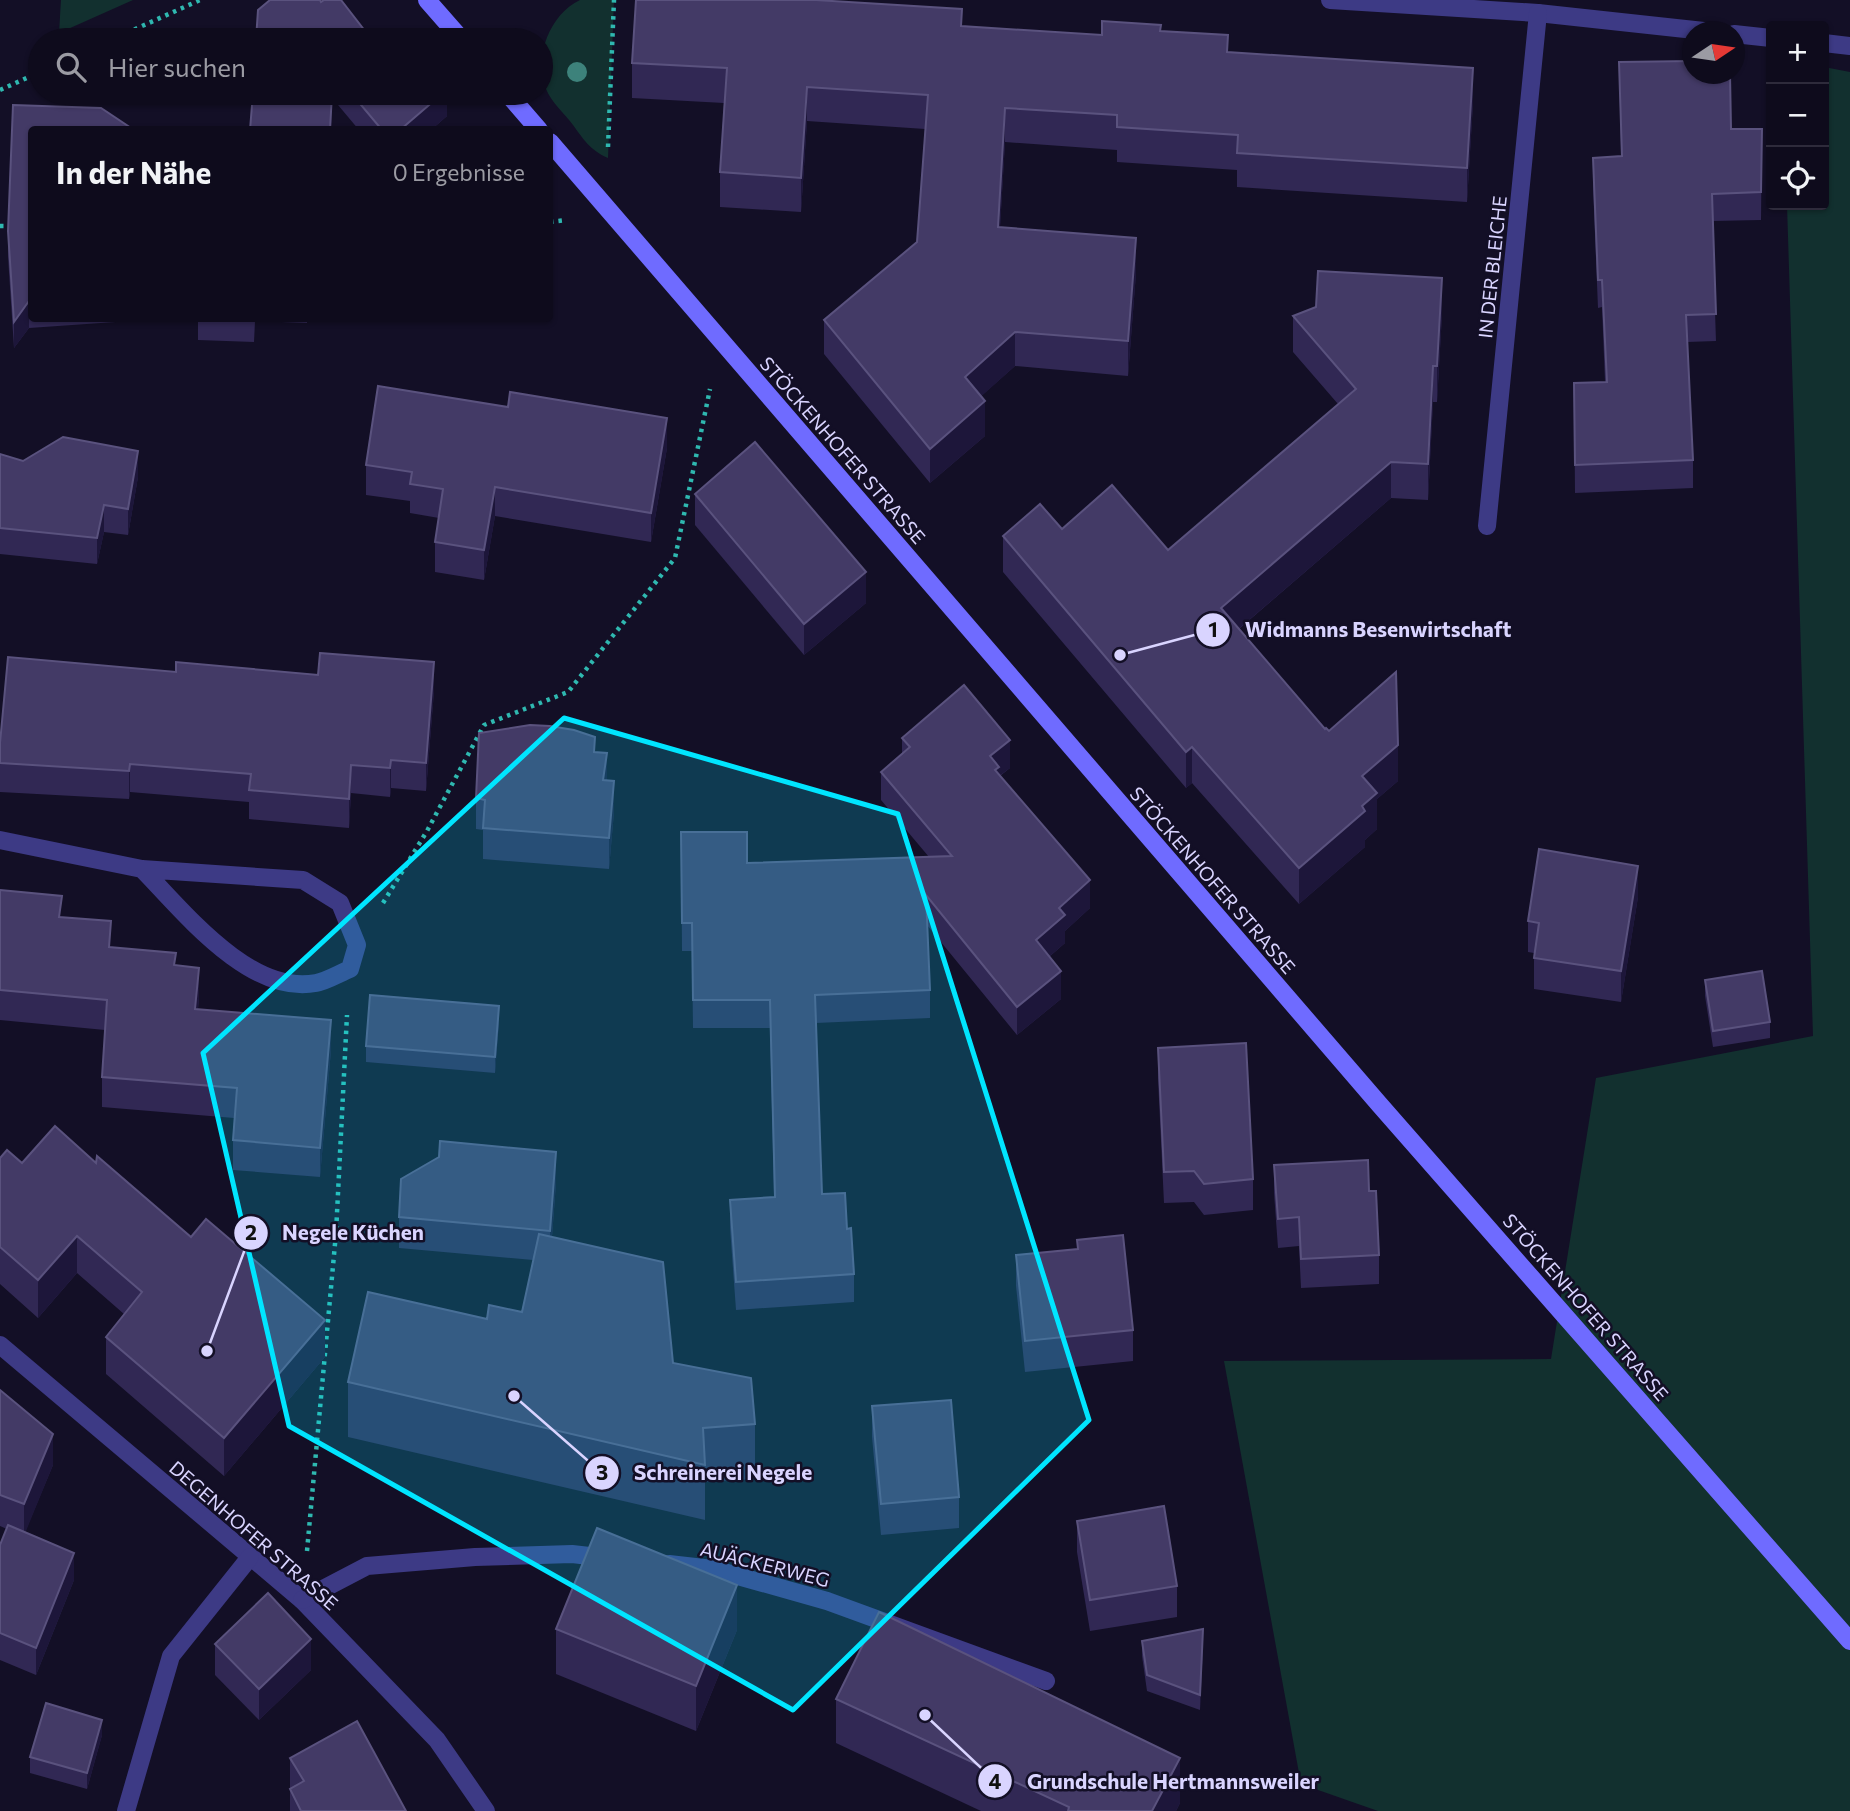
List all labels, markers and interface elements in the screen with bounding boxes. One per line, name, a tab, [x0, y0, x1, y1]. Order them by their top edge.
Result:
north arrow	[1682, 21, 1745, 84]
map controls	[1766, 21, 1829, 210]
button: +	[1766, 21, 1829, 84]
search box	[28, 28, 553, 105]
icon: search	[52, 48, 90, 86]
text: Hier suchen	[108, 51, 246, 82]
button: −	[1766, 84, 1829, 147]
button: locate	[1766, 147, 1829, 210]
text: In der Nähe	[56, 153, 211, 190]
text: 0 Ergebnisse	[393, 158, 525, 186]
street label: IN DER BLEICHE	[1473, 195, 1511, 339]
street label: STÖCKENHOFER STRASSE	[756, 352, 930, 548]
callout: Widmanns Besenwirtschaft	[1196, 609, 1525, 651]
text: 1	[1208, 616, 1218, 641]
text: Widmanns Besenwirtschaft	[1245, 616, 1512, 641]
street label: STÖCKENHOFER STRASSE	[1126, 782, 1300, 978]
street label: STÖCKENHOFER STRASSE	[1499, 1209, 1673, 1405]
callout: Negele Küchen	[233, 1212, 438, 1254]
text: 2	[245, 1219, 257, 1244]
text: Negele Küchen	[282, 1219, 424, 1244]
callout: Schreinerei Negele	[585, 1452, 826, 1494]
street label: DEGENHOFER STRASSE	[165, 1456, 343, 1614]
text: 3	[596, 1459, 608, 1484]
text: Schreinerei Negele	[634, 1459, 812, 1484]
street label: AUÄCKERWEG	[698, 1537, 832, 1591]
callout: Grundschule Hertmannsweiler	[978, 1760, 1333, 1802]
text: 4	[989, 1768, 1002, 1793]
text: Grundschule Hertmannsweiler	[1027, 1768, 1319, 1793]

